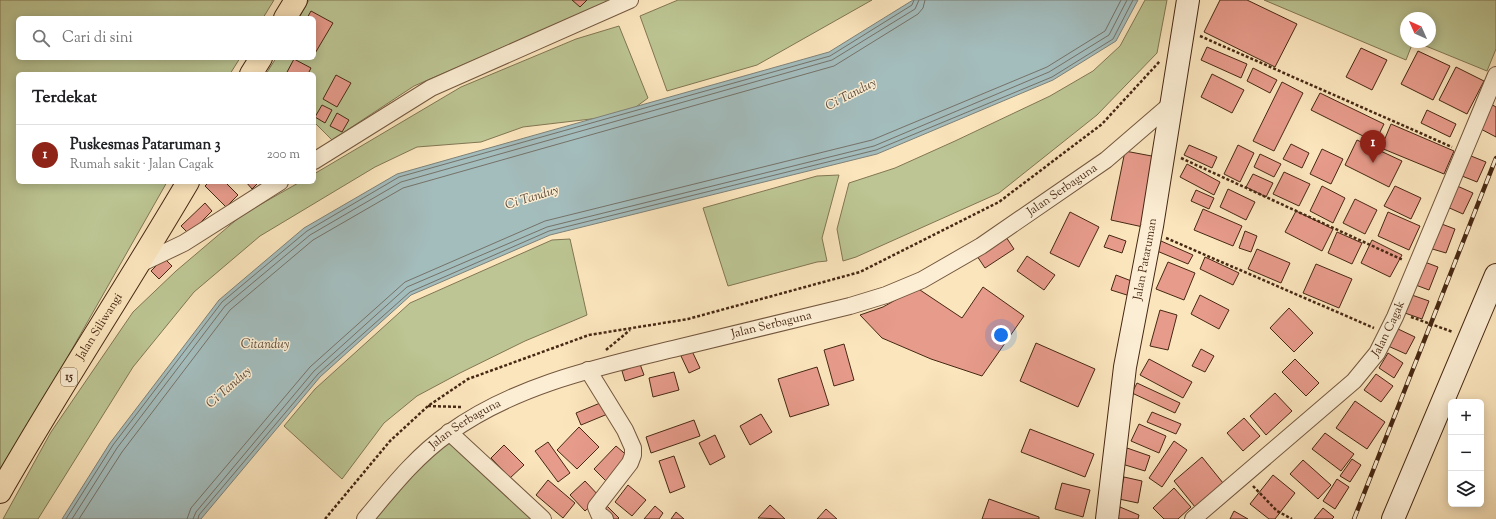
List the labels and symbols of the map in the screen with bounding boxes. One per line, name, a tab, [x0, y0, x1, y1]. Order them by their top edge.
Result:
north arrow	[1400, 12, 1436, 48]
water label: Ci Tanduy	[822, 75, 880, 115]
pin: 1	[1360, 130, 1386, 163]
street label: Jalan Serbaguna	[1023, 159, 1102, 221]
water label: Ci Tanduy	[503, 181, 561, 215]
street label: Jalan Pataruman	[1129, 217, 1162, 303]
street label: Jalan Siliwangi	[72, 289, 128, 365]
street label: Jalan Cagak	[1367, 298, 1410, 362]
street label: Jalan Serbaguna	[729, 306, 814, 344]
your location	[991, 325, 1011, 345]
water label: Citanduy	[241, 336, 289, 354]
water label: Ci Tanduy	[202, 363, 256, 413]
road number: 15	[61, 368, 77, 386]
street label: Jalan Serbaguna	[425, 394, 505, 454]

